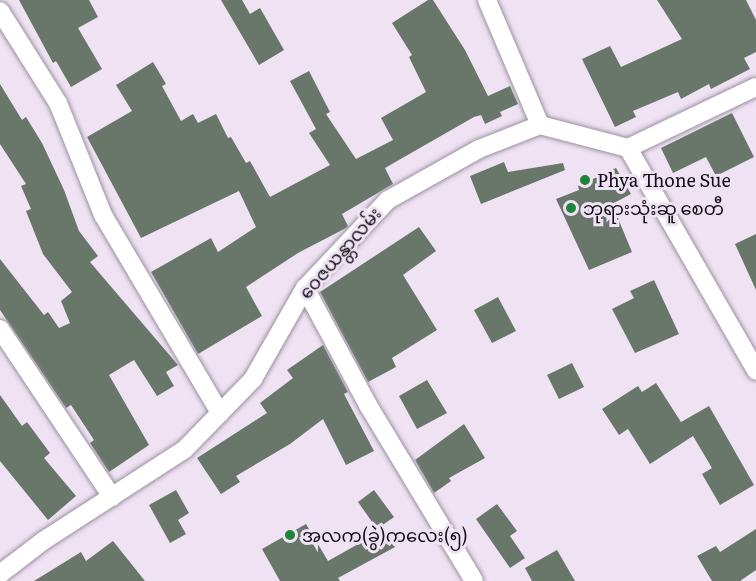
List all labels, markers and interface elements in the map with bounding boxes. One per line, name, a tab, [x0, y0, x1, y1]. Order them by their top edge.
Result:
place label: Phya Thone Sue	[597, 169, 731, 191]
marker: Phya Thone Sue	[578, 173, 592, 187]
place label: ဘုရားသုံးဆူ စေတီ	[583, 197, 724, 219]
marker: ဘုရားသုံးဆူ စေတီ	[564, 201, 578, 215]
street label: ဝေဇယန္တာလမ်း	[294, 203, 386, 303]
place label: အလက(ခွဲ)ကလေး(၅)	[302, 524, 468, 546]
marker: အလက(ခွဲ)ကလေး(၅)	[283, 528, 297, 542]

